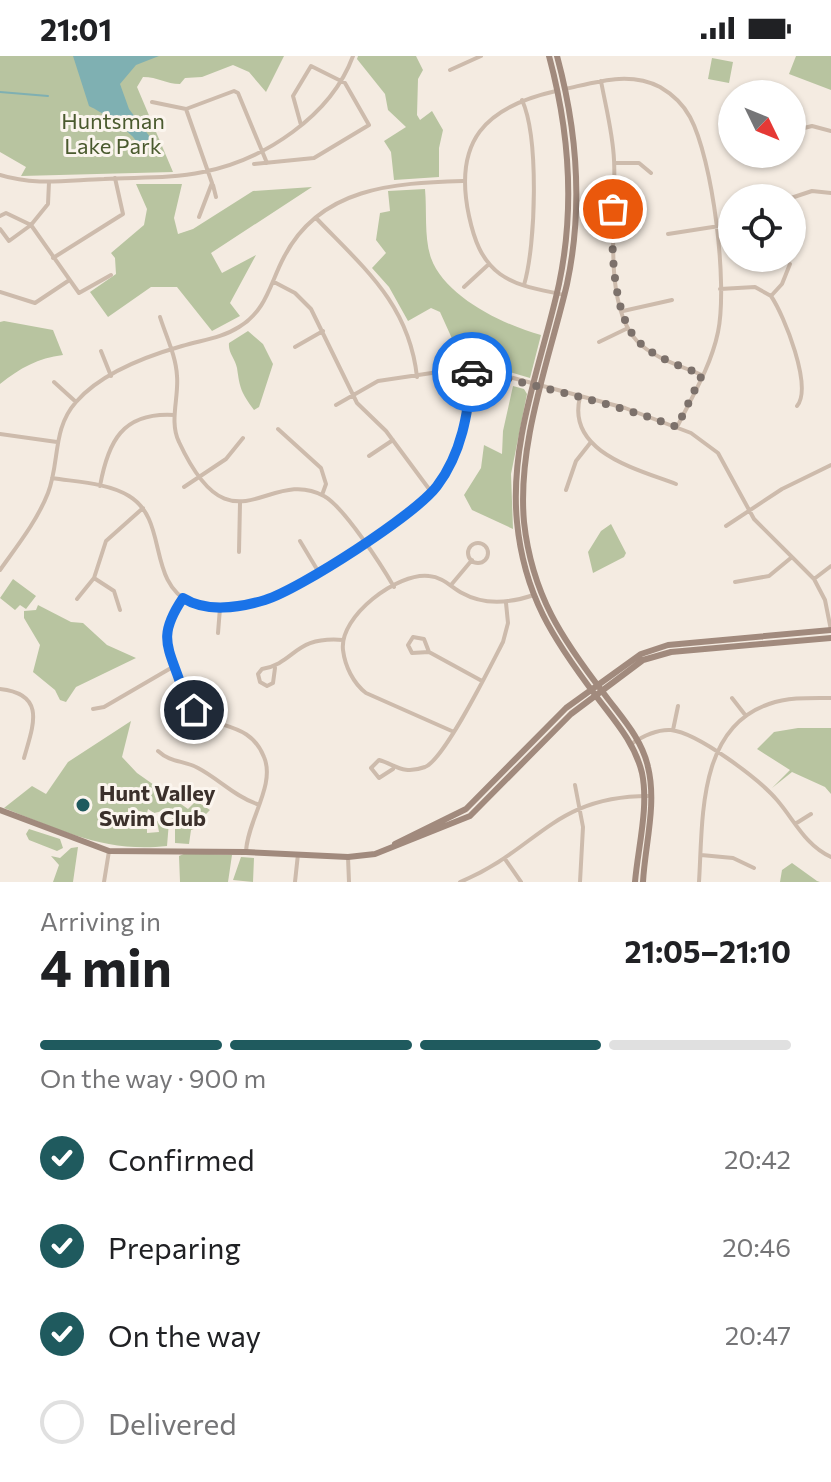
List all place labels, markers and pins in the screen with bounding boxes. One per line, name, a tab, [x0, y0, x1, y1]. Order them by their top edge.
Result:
pin	[579, 175, 647, 243]
pin	[160, 676, 228, 744]
place label: Hunt Valley Swim Club	[99, 779, 216, 831]
marker: Hunt Valley Swim Club	[74, 796, 92, 814]

